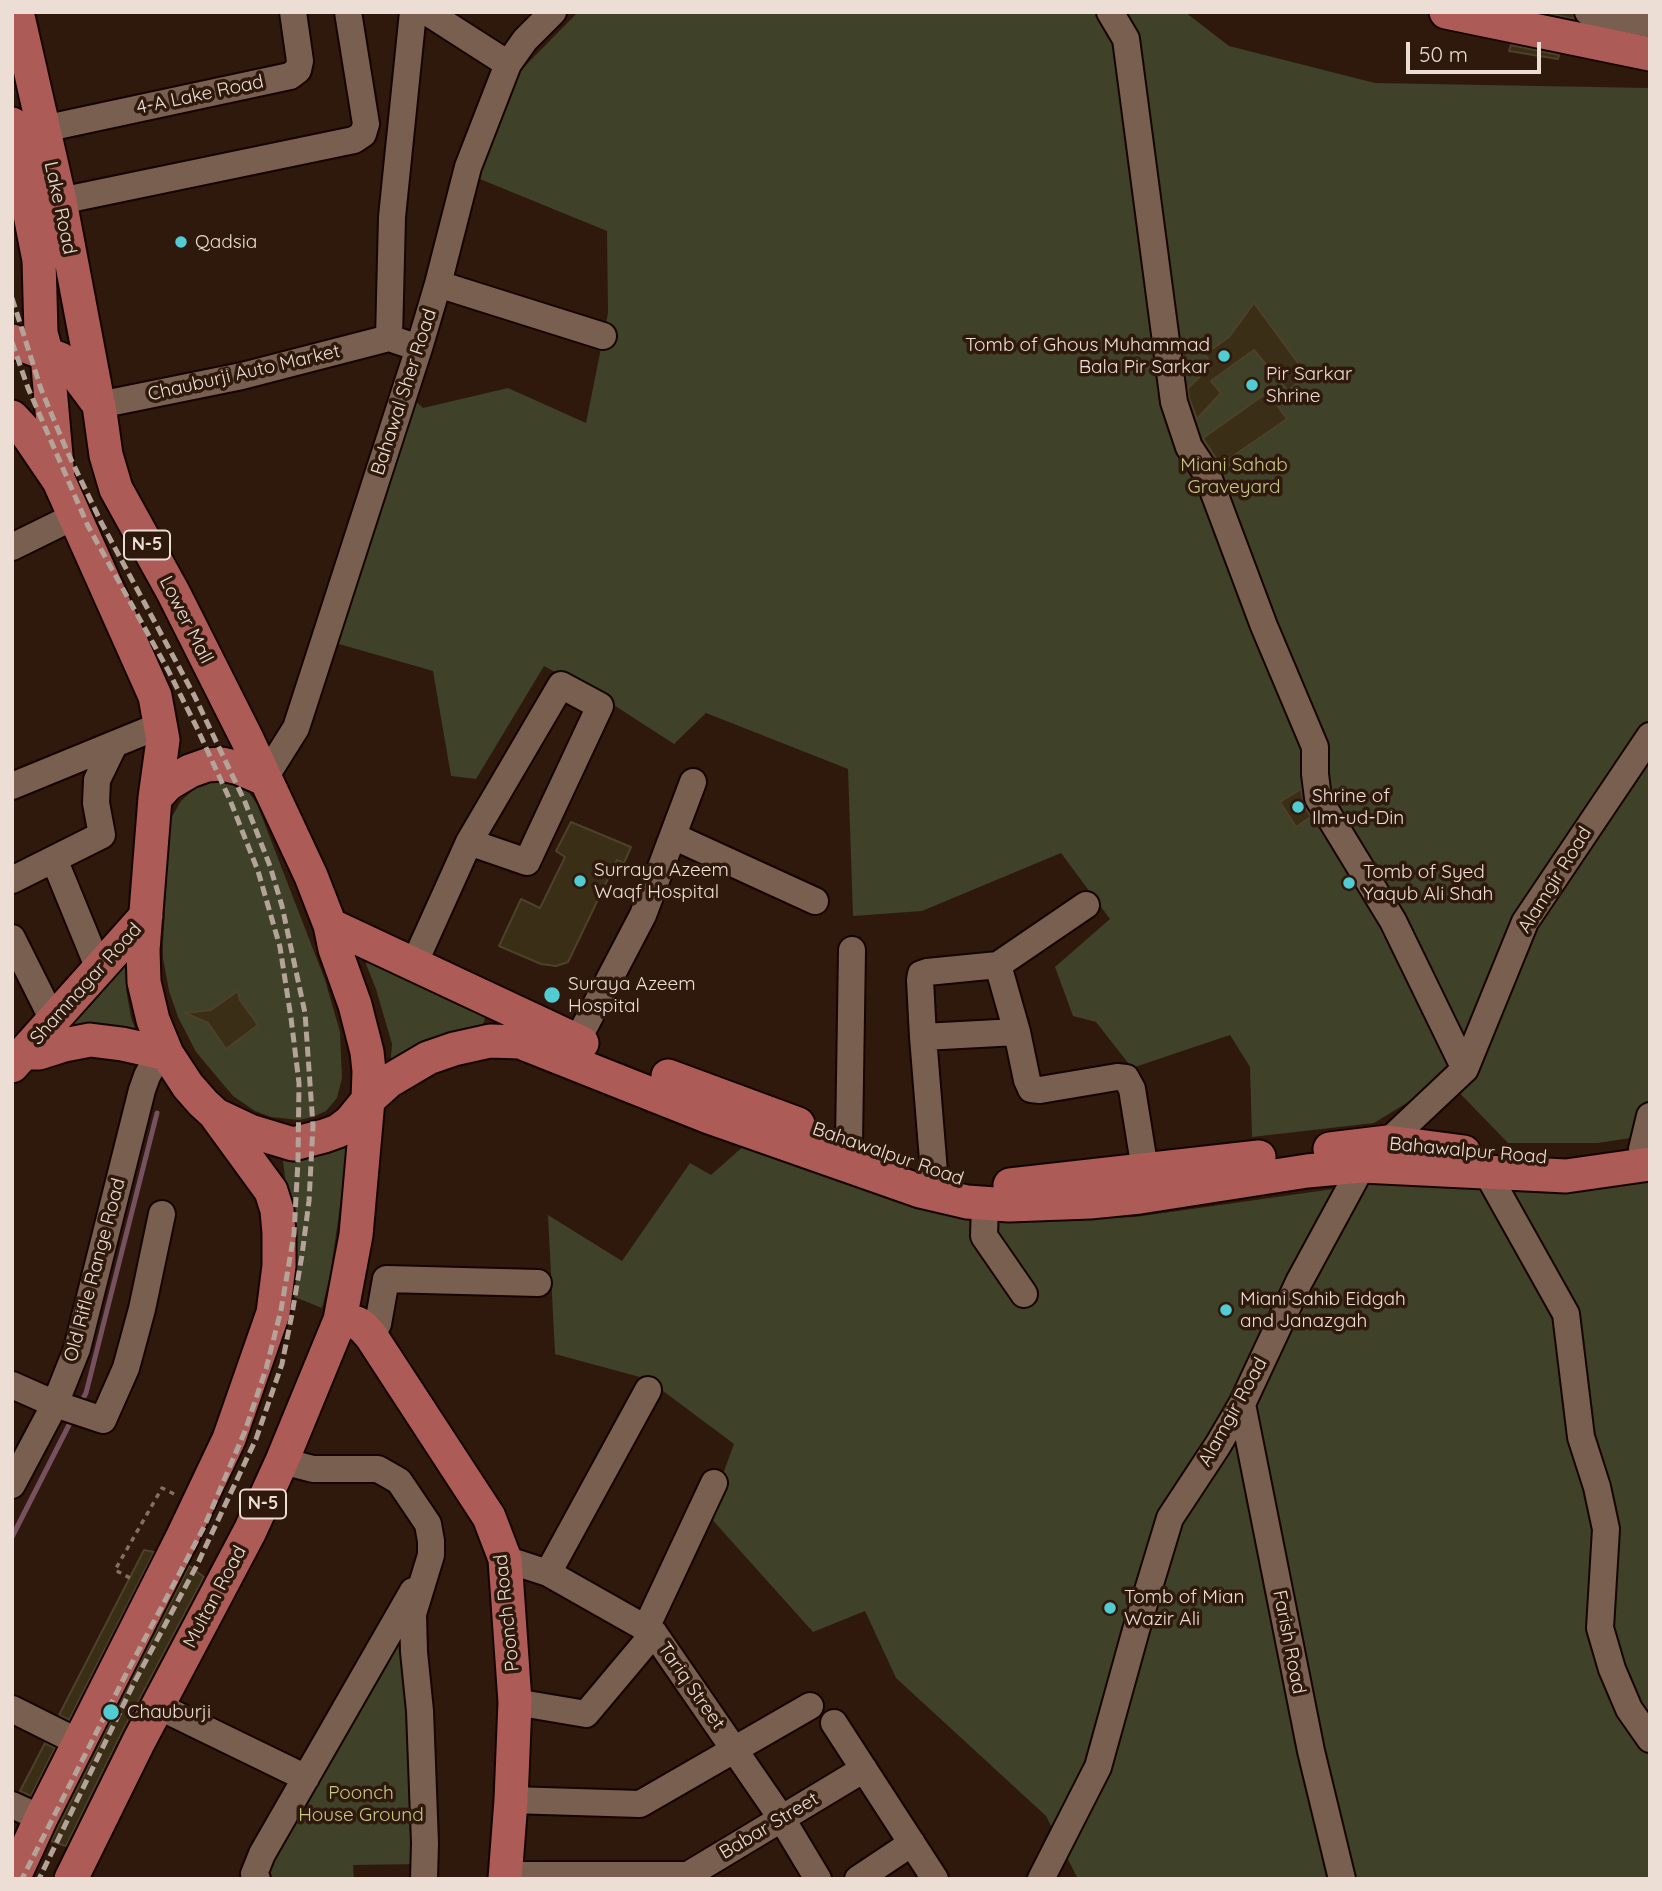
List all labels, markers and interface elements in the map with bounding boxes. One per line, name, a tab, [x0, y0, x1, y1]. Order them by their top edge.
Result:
scale bar	[1410, 28, 1545, 72]
text: 50 m	[1419, 41, 1468, 67]
street label: 4-A Lake Road	[134, 70, 266, 120]
street label: Lake Road	[39, 159, 81, 257]
place label: Qadsia	[195, 231, 257, 253]
marker: Qadsia	[173, 234, 189, 250]
street label: Bahawal Sher Road	[366, 306, 442, 478]
place label: Tomb of Ghous Muhammad Bala Pir Sarkar	[965, 334, 1210, 378]
street label: Chauburji Auto Market	[146, 340, 342, 406]
marker: Tomb of Ghous Muhammad Bala Pir Sarkar	[1216, 348, 1232, 364]
place label: Pir Sarkar Shrine	[1266, 363, 1352, 407]
marker: Pir Sarkar Shrine	[1244, 377, 1260, 393]
park label: Miani Sahab Graveyard	[1180, 454, 1288, 498]
road number: N-5	[124, 530, 170, 560]
street label: Lower Mall	[154, 572, 218, 668]
place label: Shrine of Ilm-ud-Din	[1312, 785, 1404, 829]
marker: Shrine of Ilm-ud-Din	[1290, 799, 1306, 815]
street label: Alamgir Road	[1513, 823, 1597, 937]
place label: Surraya Azeem Waqf Hospital	[594, 859, 729, 903]
place label: Tomb of Syed Yaqub Ali Shah	[1363, 861, 1493, 905]
marker: Surraya Azeem Waqf Hospital	[572, 873, 588, 889]
marker: Tomb of Syed Yaqub Ali Shah	[1341, 875, 1357, 891]
street label: Shamnagar Road	[25, 919, 147, 1049]
place label: Suraya Azeem Hospital	[568, 973, 696, 1017]
marker: Suraya Azeem Hospital	[542, 985, 562, 1005]
street label: Bahawalpur Road	[809, 1117, 967, 1191]
street label: Bahawalpur Road	[1388, 1133, 1548, 1169]
street label: Old Rifle Range Road	[60, 1176, 130, 1364]
place label: Miani Sahib Eidgah and Janazgah	[1240, 1288, 1406, 1332]
marker: Miani Sahib Eidgah and Janazgah	[1218, 1302, 1234, 1318]
street label: Alamgir Road	[1194, 1354, 1272, 1470]
road number: N-5	[240, 1490, 286, 1518]
street label: Multan Road	[179, 1542, 251, 1652]
street label: Poonch Road	[489, 1553, 525, 1673]
place label: Tomb of Mian Wazir Ali	[1124, 1586, 1244, 1630]
street label: Farish Road	[1268, 1588, 1310, 1696]
marker: Tomb of Mian Wazir Ali	[1102, 1600, 1118, 1616]
street label: Tariq Street	[653, 1638, 729, 1734]
place label: Chauburji	[127, 1701, 211, 1723]
marker: Chauburji	[101, 1702, 121, 1722]
park label: Poonch House Ground	[298, 1782, 424, 1826]
street label: Babar Street	[715, 1788, 823, 1864]

